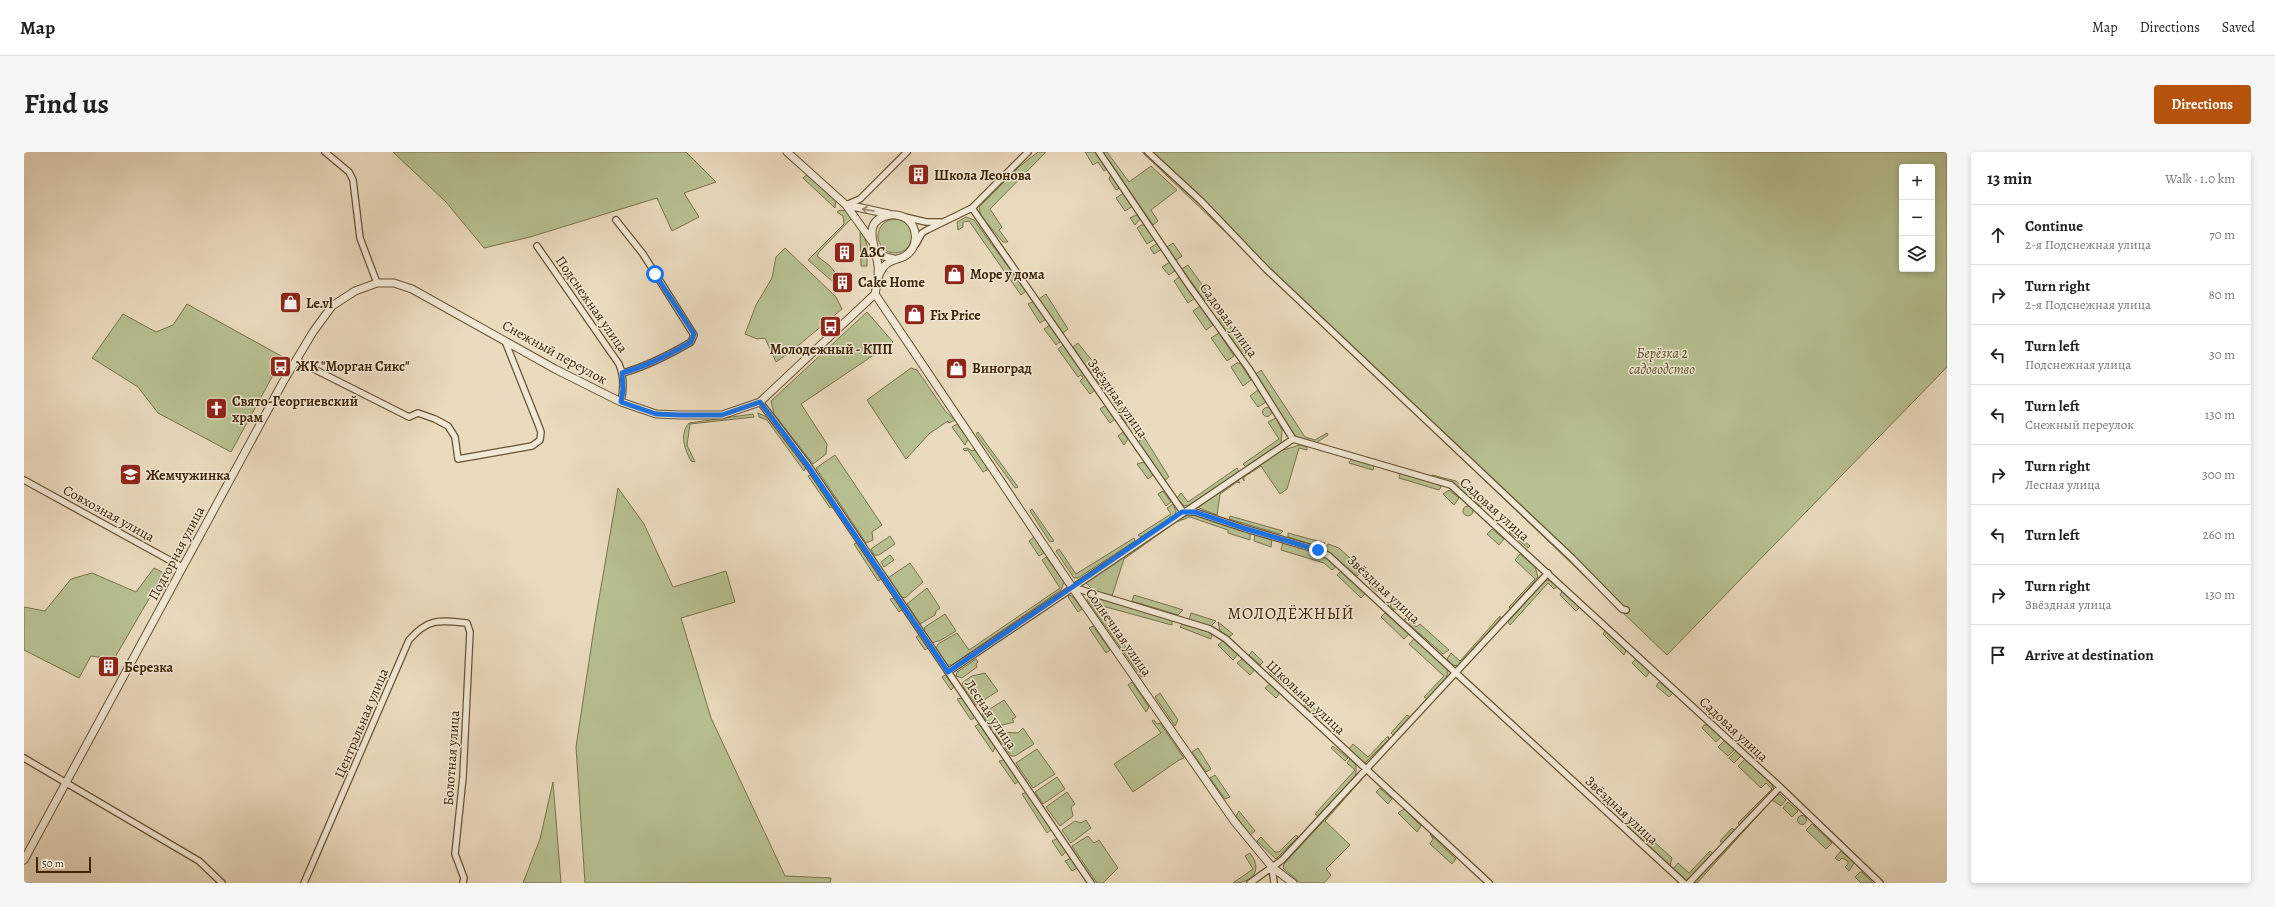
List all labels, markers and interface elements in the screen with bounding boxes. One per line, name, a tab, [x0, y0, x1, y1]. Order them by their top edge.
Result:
text: Map	[20, 15, 55, 41]
text: Map	[2092, 18, 2118, 37]
text: Directions	[2140, 18, 2200, 37]
text: Saved	[2222, 18, 2255, 37]
text: Find us	[24, 85, 109, 123]
button: Directions	[2154, 85, 2251, 124]
building icon: Школа Леонова	[906, 162, 932, 188]
map controls	[1899, 164, 1935, 272]
button: +	[1899, 164, 1935, 200]
place label: Школа Леонова	[934, 166, 1032, 185]
text: 13 min	[1987, 167, 2032, 190]
text: Walk · 1.0 km	[2165, 170, 2235, 187]
button: −	[1899, 200, 1935, 236]
one-way arrow	[862, 205, 875, 213]
text: Continue	[2025, 216, 2083, 236]
icon: ahead	[1987, 224, 2009, 246]
text: 70 m	[2209, 226, 2235, 243]
button: layers	[1899, 236, 1935, 272]
text: 2-я Подснежная улица	[2025, 236, 2151, 253]
building icon: АЗС	[831, 239, 857, 265]
place label: АЗС	[859, 243, 885, 262]
street label: Подснежная улица	[551, 252, 632, 357]
shop icon: Море у дома	[941, 261, 967, 287]
route start	[646, 265, 664, 283]
place label: Море у дома	[970, 265, 1045, 284]
building icon: Cake Home	[830, 269, 856, 295]
place label: Cake Home	[858, 273, 925, 292]
text: Turn right	[2025, 276, 2090, 296]
street label: Садовая улица	[1195, 279, 1262, 362]
icon: right	[1987, 284, 2009, 306]
text: 80 m	[2208, 286, 2235, 303]
shop icon: Le.vl	[278, 290, 304, 316]
place label: Le.vl	[306, 294, 333, 313]
text: 2-я Подснежная улица	[2025, 296, 2151, 313]
shop icon: Fix Price	[901, 302, 927, 328]
place label: Fix Price	[930, 306, 981, 325]
bus stop icon: Молодежный - КПП	[818, 314, 844, 340]
street label: Снежный переулок	[499, 316, 611, 389]
text: Turn left	[2025, 336, 2080, 356]
place label: Молодежный - КПП	[770, 340, 892, 359]
park label: Берёзка 2 садоводство	[1629, 344, 1695, 379]
icon: left	[1987, 344, 2009, 366]
text: 30 m	[2209, 346, 2235, 363]
bus stop icon: ЖК "Морган Сикс"	[268, 353, 294, 379]
shop icon: Виноград	[943, 355, 969, 381]
street label: Звёздная улица	[1083, 355, 1152, 442]
text: Подснежная улица	[2025, 356, 2131, 373]
place label: ЖК "Морган Сикс"	[296, 357, 410, 376]
place label: Виноград	[972, 359, 1032, 378]
place label: Свято-Георгиевский храм	[232, 392, 358, 427]
church icon: Свято-Георгиевский храм	[204, 396, 230, 422]
text: Turn left	[2025, 396, 2080, 416]
icon: left	[1987, 404, 2009, 426]
text: 130 m	[2205, 406, 2235, 423]
text: Снежный переулок	[2025, 416, 2134, 433]
text: Turn right	[2025, 456, 2090, 476]
school or university icon: Жемчужинка	[117, 462, 143, 488]
icon: right	[1987, 464, 2009, 486]
place label: Жемчужинка	[146, 466, 230, 485]
text: 300 m	[2202, 466, 2235, 483]
street label: Садовая улица	[1456, 473, 1534, 546]
text: Лесная улица	[2025, 476, 2100, 493]
street label: Совхозная улица	[60, 480, 158, 547]
street label: Подгорная улица	[144, 502, 209, 604]
icon: left	[1987, 524, 2009, 546]
text: Turn left	[2025, 525, 2080, 545]
text: 260 m	[2202, 526, 2235, 543]
route end	[1309, 541, 1327, 559]
street label: Звёздная улица	[1343, 551, 1425, 628]
text: Turn right	[2025, 576, 2090, 596]
street label: Солнечная улица	[1081, 584, 1156, 681]
icon: right	[1987, 584, 2009, 606]
text: 130 m	[2205, 586, 2235, 603]
text: Звёздная улица	[2025, 596, 2111, 613]
district label: МОЛОДЁЖНЫЙ	[1228, 603, 1354, 625]
icon: arrive	[1987, 644, 2009, 666]
text: Arrive at destination	[2025, 645, 2154, 665]
building icon: Березка	[96, 654, 122, 680]
street label: Школьная улица	[1262, 656, 1350, 739]
place label: Березка	[124, 658, 174, 677]
street label: Центральная улица	[330, 665, 393, 781]
street label: Лесная улица	[960, 675, 1021, 754]
street label: Садовая улица	[1695, 693, 1773, 767]
street label: Болотная улица	[439, 709, 464, 806]
street label: Звёздная улица	[1581, 772, 1663, 849]
scale bar	[36, 855, 91, 874]
text: 50 m	[42, 856, 64, 871]

